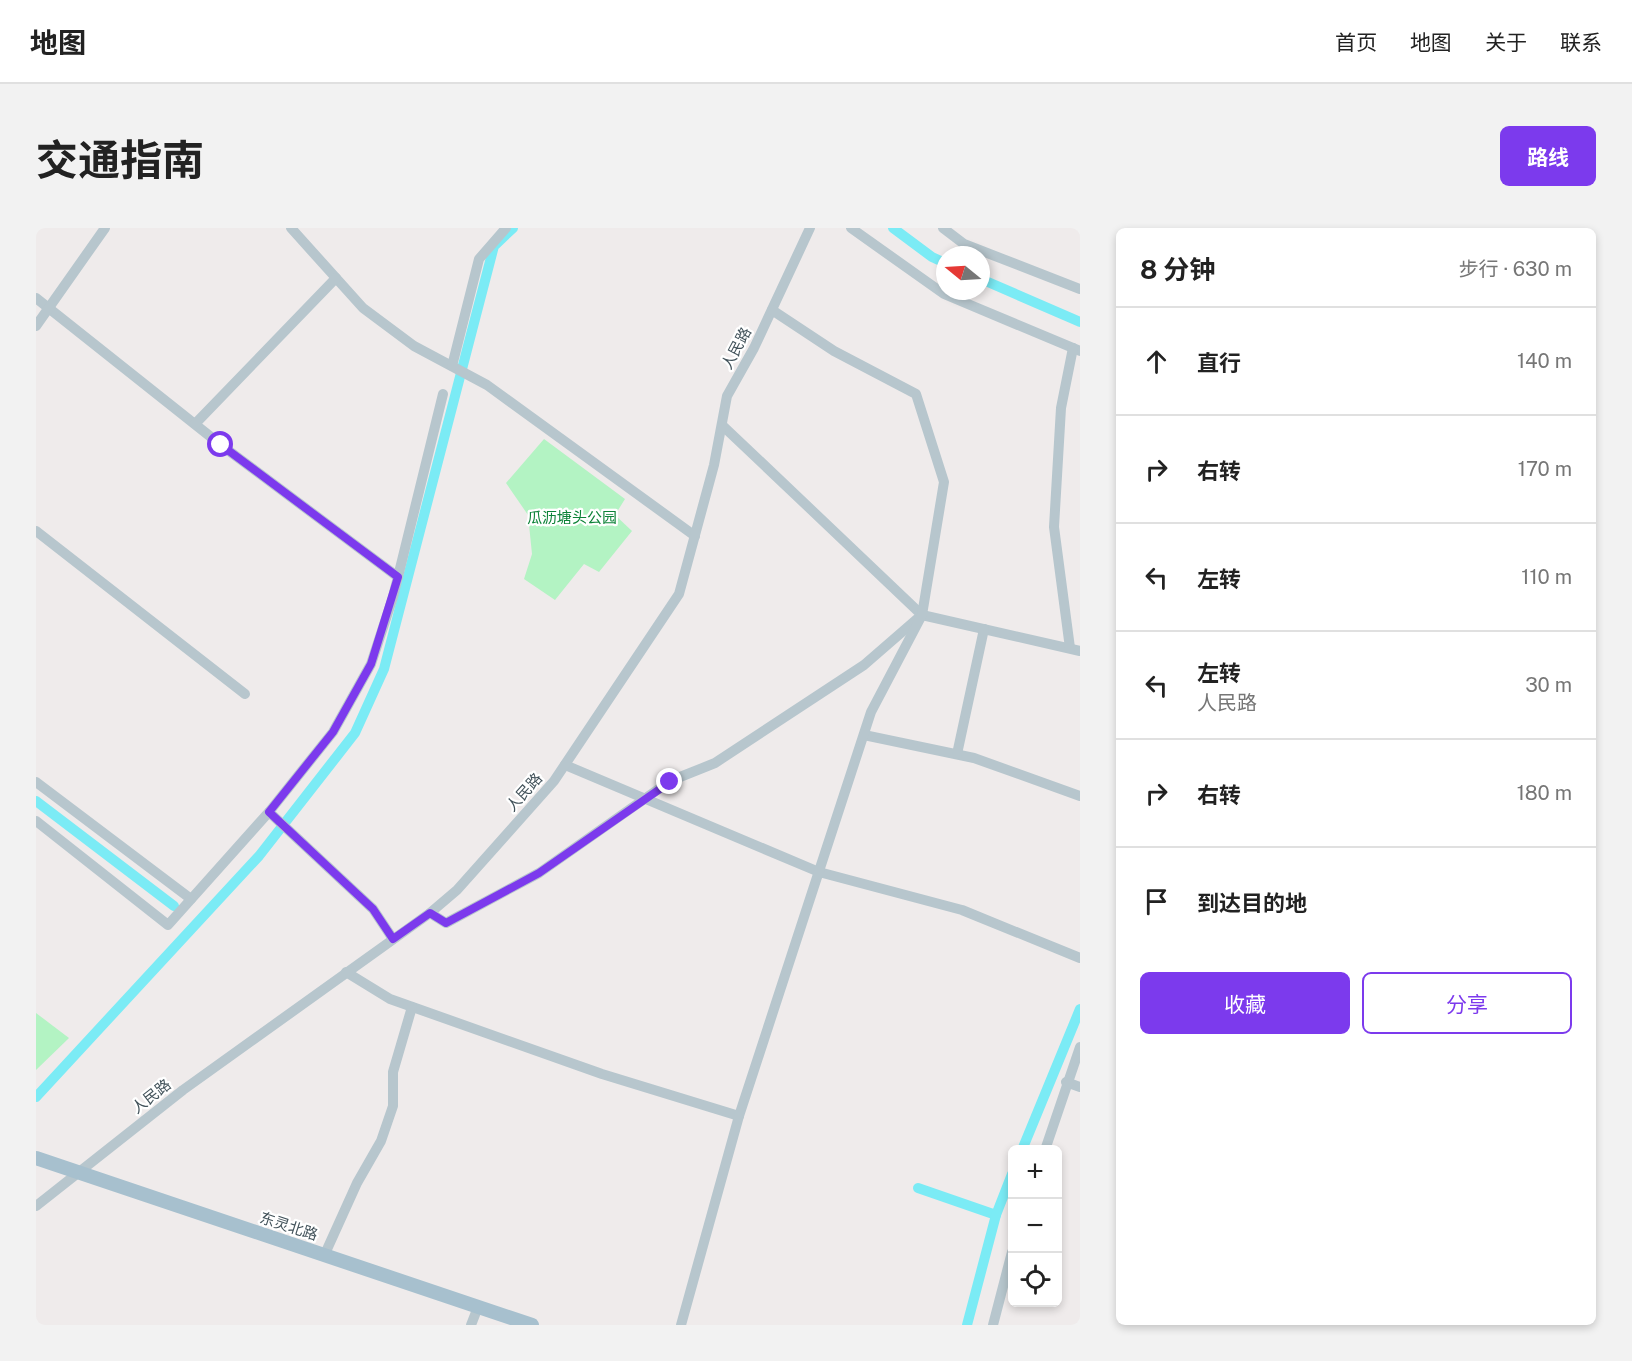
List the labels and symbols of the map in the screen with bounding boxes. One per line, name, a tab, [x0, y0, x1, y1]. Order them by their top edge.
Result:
north arrow	[936, 246, 990, 300]
street label: 人民路	[718, 324, 754, 372]
route start	[207, 431, 233, 457]
park label: 瓜沥塘头公园	[527, 509, 617, 526]
route end	[656, 768, 682, 794]
street label: 人民路	[503, 770, 545, 814]
street label: 人民路	[128, 1075, 174, 1117]
street label: 东灵北路	[258, 1209, 320, 1243]

